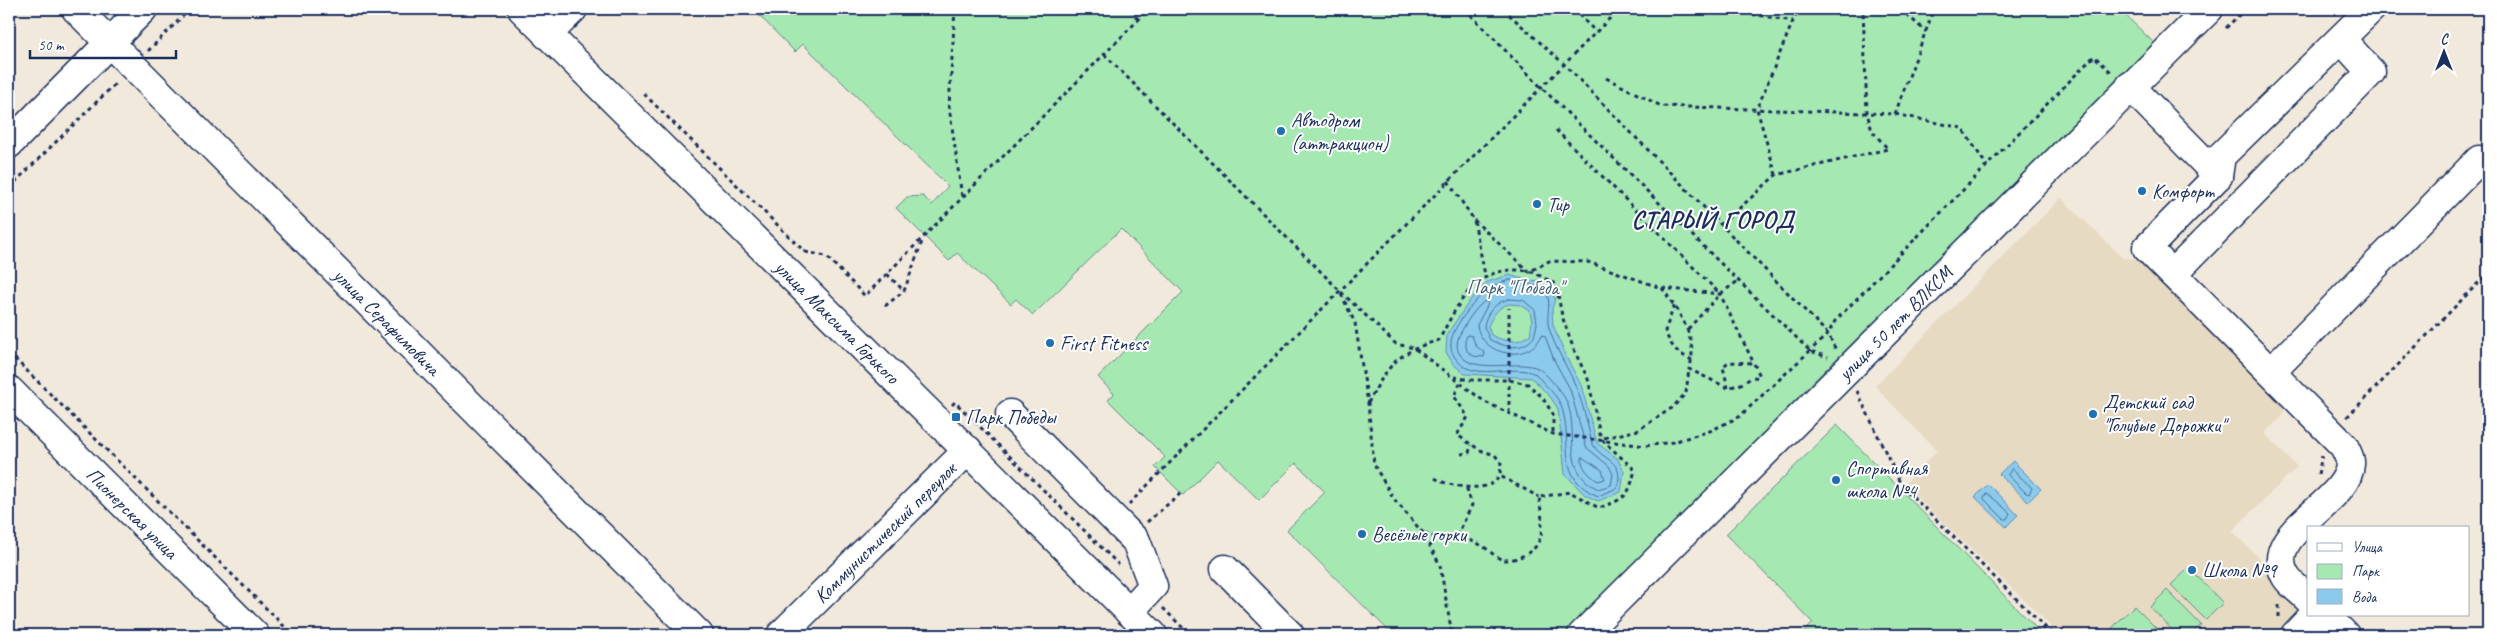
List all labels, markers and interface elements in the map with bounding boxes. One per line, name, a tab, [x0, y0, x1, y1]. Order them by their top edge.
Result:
scale bar	[30, 28, 176, 60]
north arrow	[2420, 28, 2470, 78]
text: С	[2441, 31, 2450, 48]
text: 50 m	[38, 36, 65, 55]
place label: Автодром (аттракцион)	[1291, 108, 1390, 156]
marker: Автодром (аттракцион)	[1275, 125, 1287, 137]
place label: Комфорт	[2152, 179, 2215, 204]
marker: Комфорт	[2136, 185, 2148, 197]
place label: Тир	[1547, 192, 1571, 217]
marker: Тир	[1531, 198, 1543, 210]
district label: СТАРЫЙ ГОРОД	[1631, 204, 1796, 236]
street label: улица Максима Горького	[769, 254, 906, 390]
street label: улица 50 лет ВЛКСМ	[1831, 259, 1959, 386]
street label: улица Серафимовича	[328, 262, 447, 382]
park label: Парк "Победа"	[1467, 275, 1567, 300]
place label: First Fitness	[1060, 331, 1149, 356]
marker: First Fitness	[1044, 337, 1056, 349]
place label: Детский сад "Голубые Дорожки"	[2103, 390, 2229, 438]
place label: Парк Победы	[966, 405, 1057, 430]
marker: Детский сад "Голубые Дорожки"	[2087, 408, 2099, 420]
marker: Парк Победы	[950, 411, 962, 423]
street label: Коммунистический переулок	[808, 455, 962, 608]
place label: Спортивная школа №4	[1846, 456, 1928, 504]
street label: Пионерская улица	[81, 462, 185, 565]
marker: Спортивная школа №4	[1830, 474, 1842, 486]
place label: Весёлые горки	[1372, 522, 1468, 547]
legend	[2307, 526, 2470, 616]
marker: Весёлые горки	[1356, 528, 1368, 540]
text: Улица	[2352, 538, 2383, 557]
place label: Школа №9	[2202, 558, 2278, 583]
text: Парк	[2352, 562, 2380, 581]
marker: Школа №9	[2186, 564, 2198, 576]
text: Вода	[2352, 588, 2377, 607]

